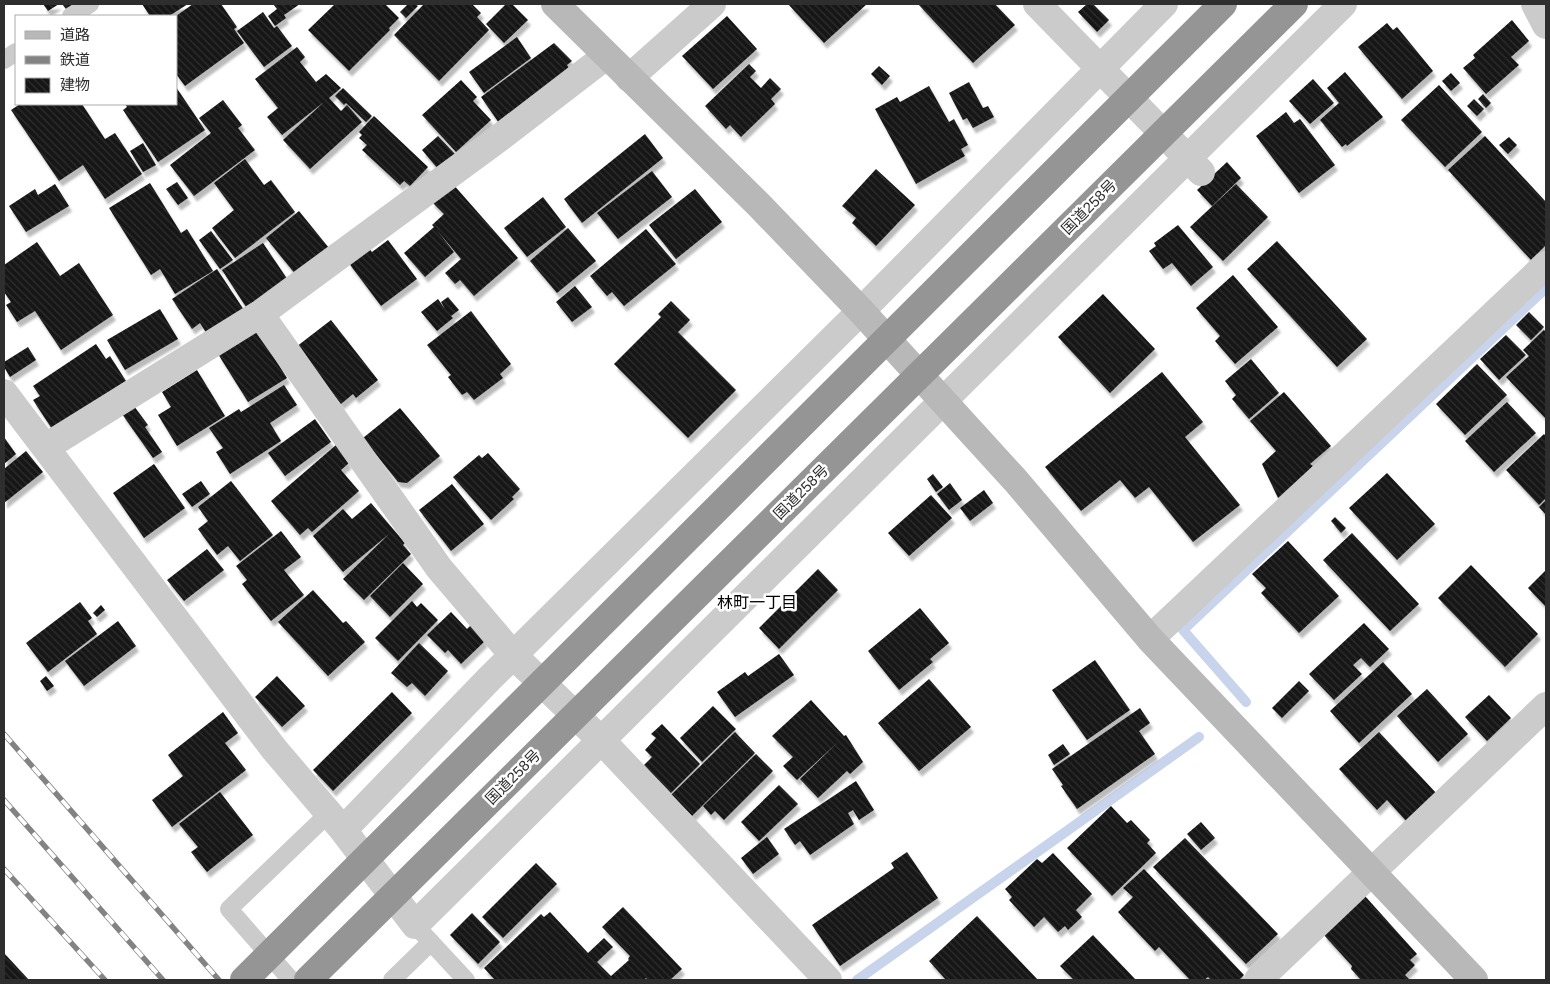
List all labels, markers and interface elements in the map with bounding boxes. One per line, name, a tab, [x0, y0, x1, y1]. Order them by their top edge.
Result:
legend	[15, 15, 178, 105]
text: 道路	[60, 26, 90, 43]
text: 鉄道	[60, 51, 90, 68]
text: 建物	[60, 76, 90, 93]
street label: 国道258号	[1058, 176, 1119, 237]
street label: 国道258号	[770, 461, 831, 522]
district label: 林町一丁目	[717, 594, 797, 611]
street label: 国道258号	[482, 746, 543, 807]

